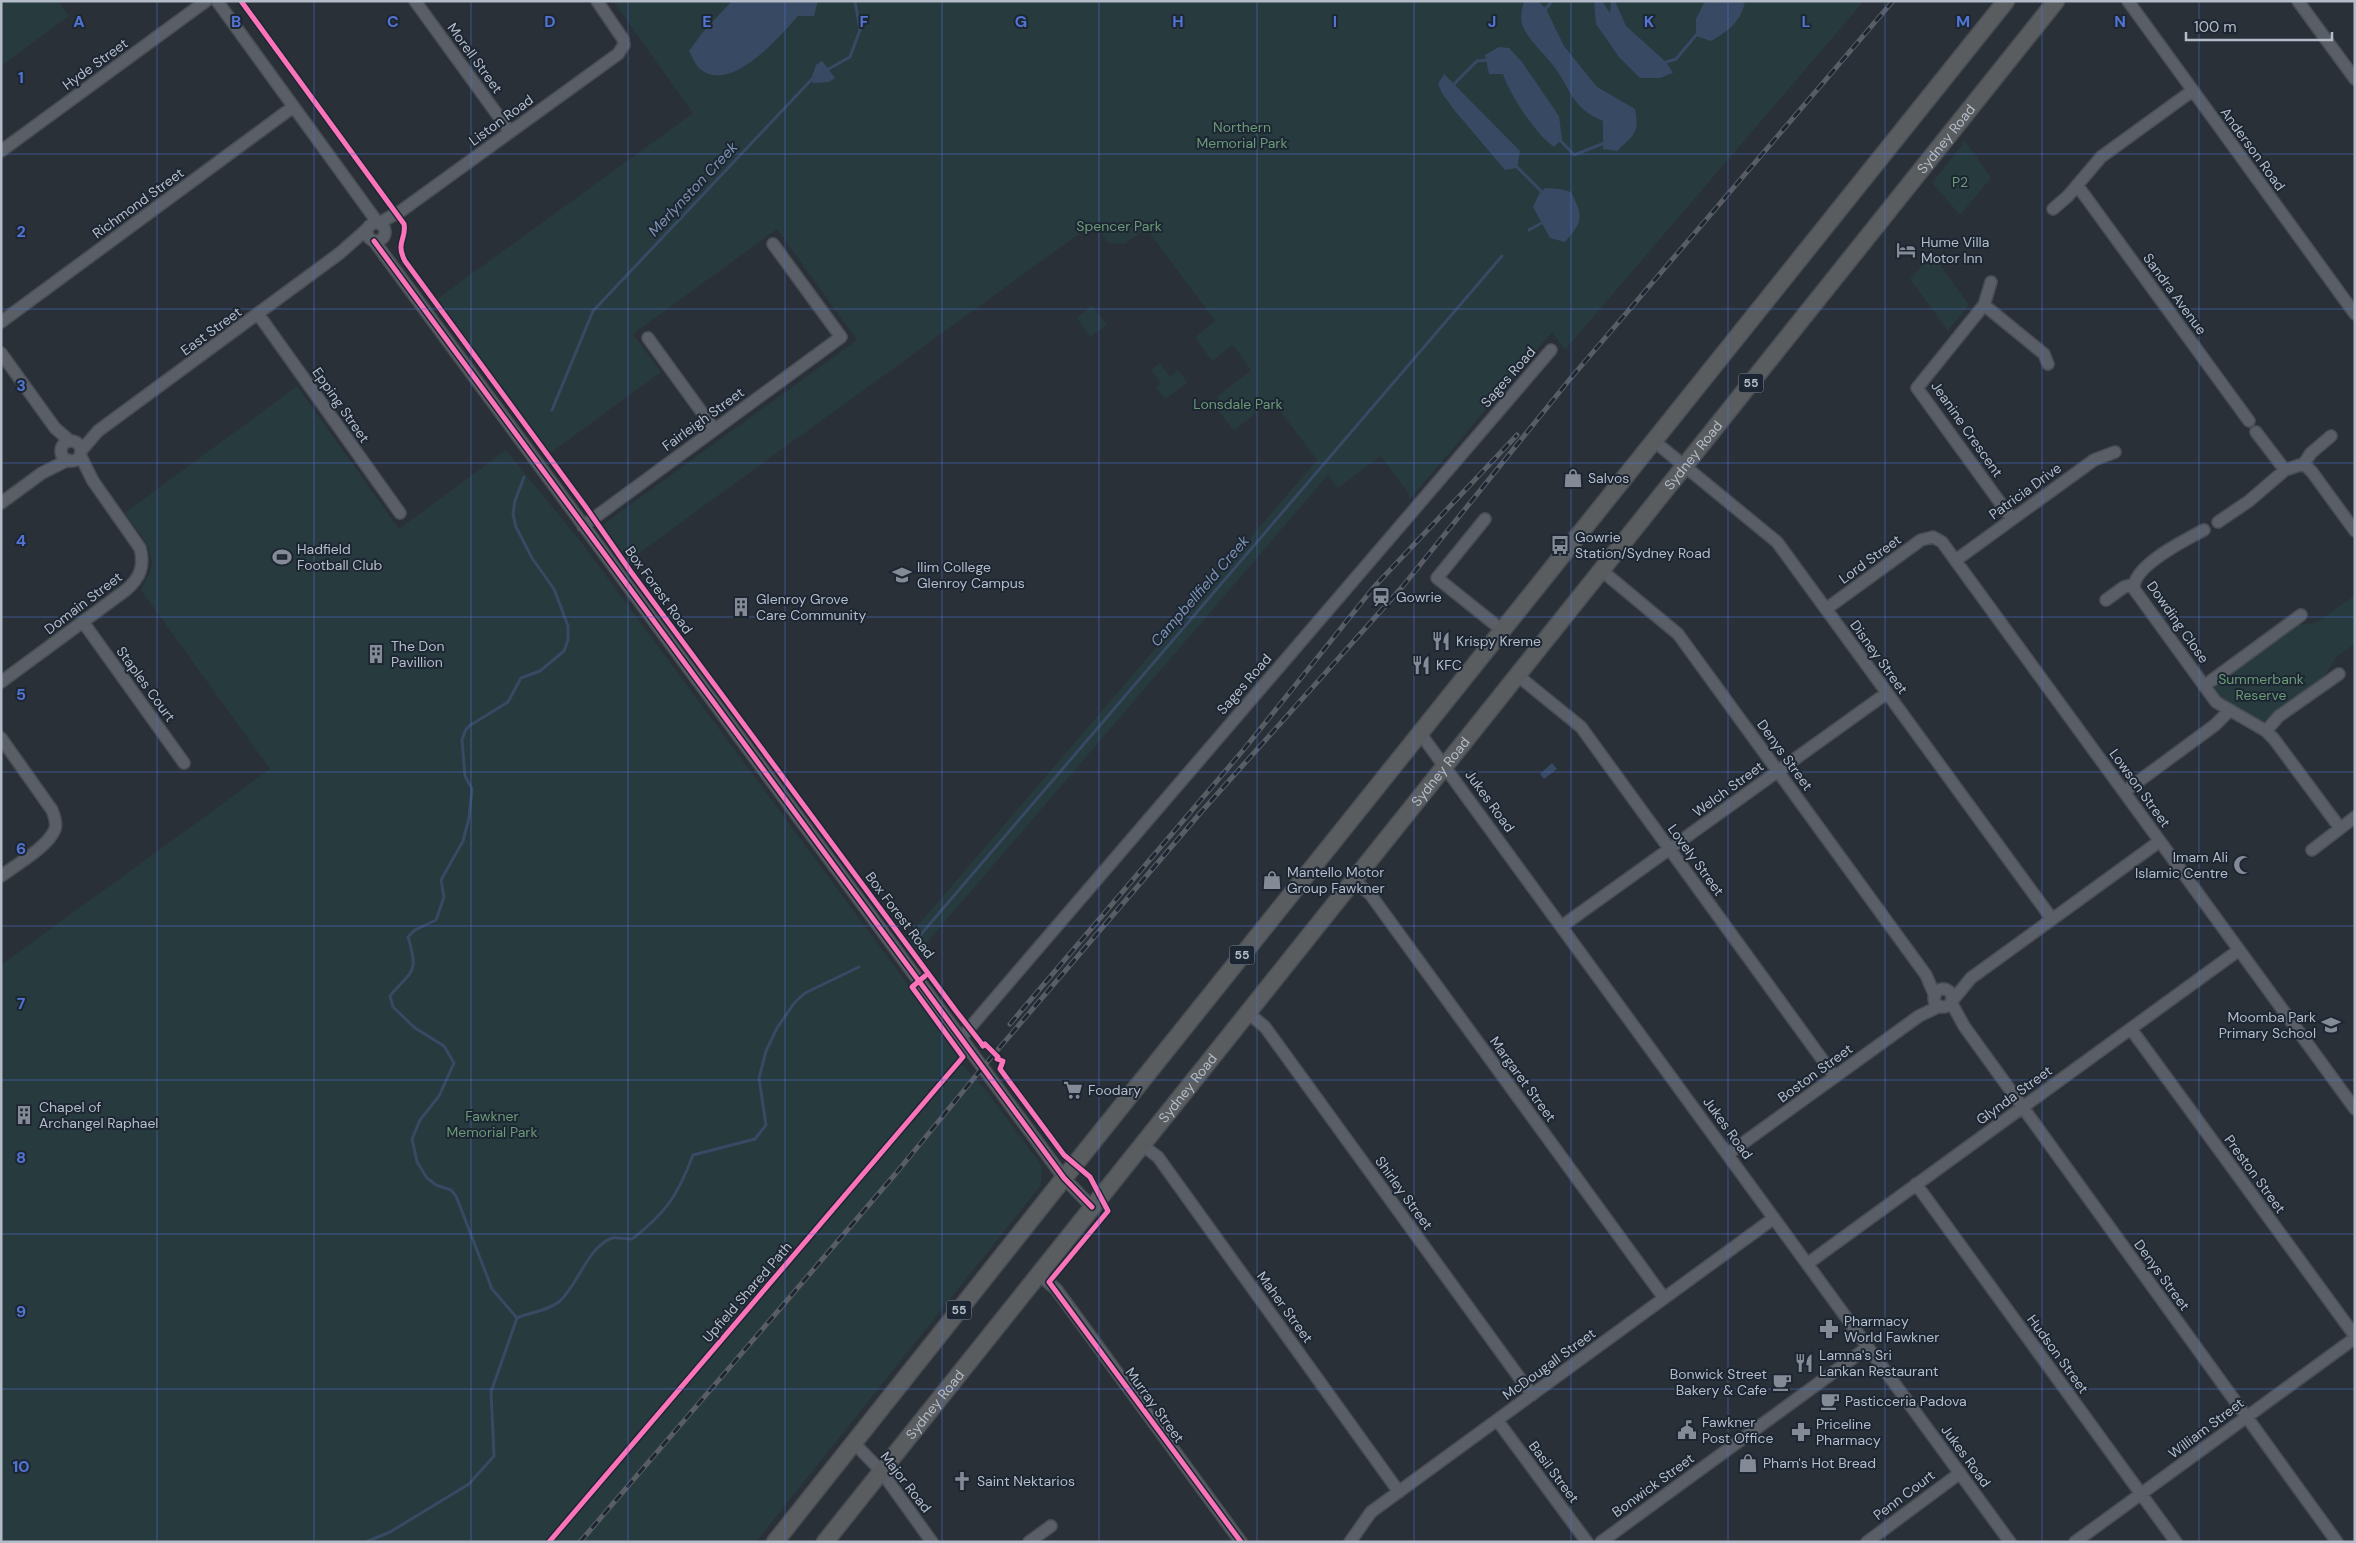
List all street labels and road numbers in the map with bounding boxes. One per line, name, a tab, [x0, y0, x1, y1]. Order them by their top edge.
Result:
street label: Morell Street	[443, 19, 507, 97]
street label: Hyde Street	[59, 34, 131, 94]
street label: Liston Road	[465, 91, 537, 149]
street label: Sydney Road	[1913, 100, 1979, 177]
street label: Anderson Road	[2217, 104, 2289, 194]
street label: Richmond Street	[89, 164, 187, 242]
street label: Sandra Avenue	[2139, 250, 2211, 338]
street label: East Street	[177, 303, 245, 359]
street label: Sages Road	[1477, 343, 1539, 411]
street label: Epping Street	[308, 364, 374, 446]
road number: 55	[1738, 373, 1764, 392]
street label: Jeanine Crescent	[1927, 378, 2007, 480]
street label: Fairleigh Street	[659, 383, 747, 455]
street label: Sydney Road	[1660, 417, 1726, 494]
street label: Patricia Drive	[1985, 459, 2065, 523]
street label: Lord Street	[1835, 530, 1905, 588]
street label: Box Forest Road	[621, 543, 697, 637]
street label: Domain Street	[41, 568, 125, 638]
street label: Dowding Close	[2143, 577, 2213, 667]
street label: Disney Street	[1846, 617, 1912, 697]
street label: Staples Court	[113, 643, 179, 725]
street label: Sages Road	[1213, 650, 1275, 718]
street label: Denys Street	[1753, 716, 1817, 794]
street label: Sydney Road	[1407, 733, 1474, 810]
street label: Lowson Street	[2106, 745, 2174, 831]
street label: Welch Street	[1689, 757, 1767, 821]
street label: Jukes Road	[1461, 766, 1519, 836]
street label: Lovely Street	[1664, 821, 1728, 899]
street label: Box Forest Road	[862, 868, 938, 962]
road number: 55	[1230, 946, 1254, 964]
street label: Margaret Street	[1486, 1033, 1560, 1125]
street label: Boston Street	[1774, 1040, 1856, 1106]
street label: Sydney Road	[1154, 1050, 1221, 1126]
street label: Glynda Street	[1973, 1061, 2055, 1129]
street label: Jukes Road	[1699, 1093, 1757, 1163]
street label: Preston Street	[2220, 1131, 2290, 1217]
street label: Shirley Street	[1371, 1153, 1437, 1233]
street label: Denys Street	[2130, 1236, 2194, 1314]
street label: Upfield Shared Path	[698, 1238, 796, 1346]
street label: Maher Street	[1253, 1268, 1317, 1346]
road number: 55	[946, 1300, 972, 1320]
street label: Hudson Street	[2023, 1311, 2093, 1397]
street label: McDougall Street	[1499, 1324, 1599, 1404]
street label: Murray Street	[1122, 1364, 1188, 1446]
street label: Sydney Road	[902, 1366, 968, 1443]
street label: William Street	[2165, 1394, 2247, 1462]
street label: Jukes Road	[1937, 1421, 1995, 1491]
street label: Basil Street	[1525, 1437, 1583, 1507]
street label: Major Road	[877, 1448, 935, 1516]
street label: Bonwick Street	[1608, 1449, 1698, 1521]
street label: Penn Court	[1870, 1466, 1938, 1524]

